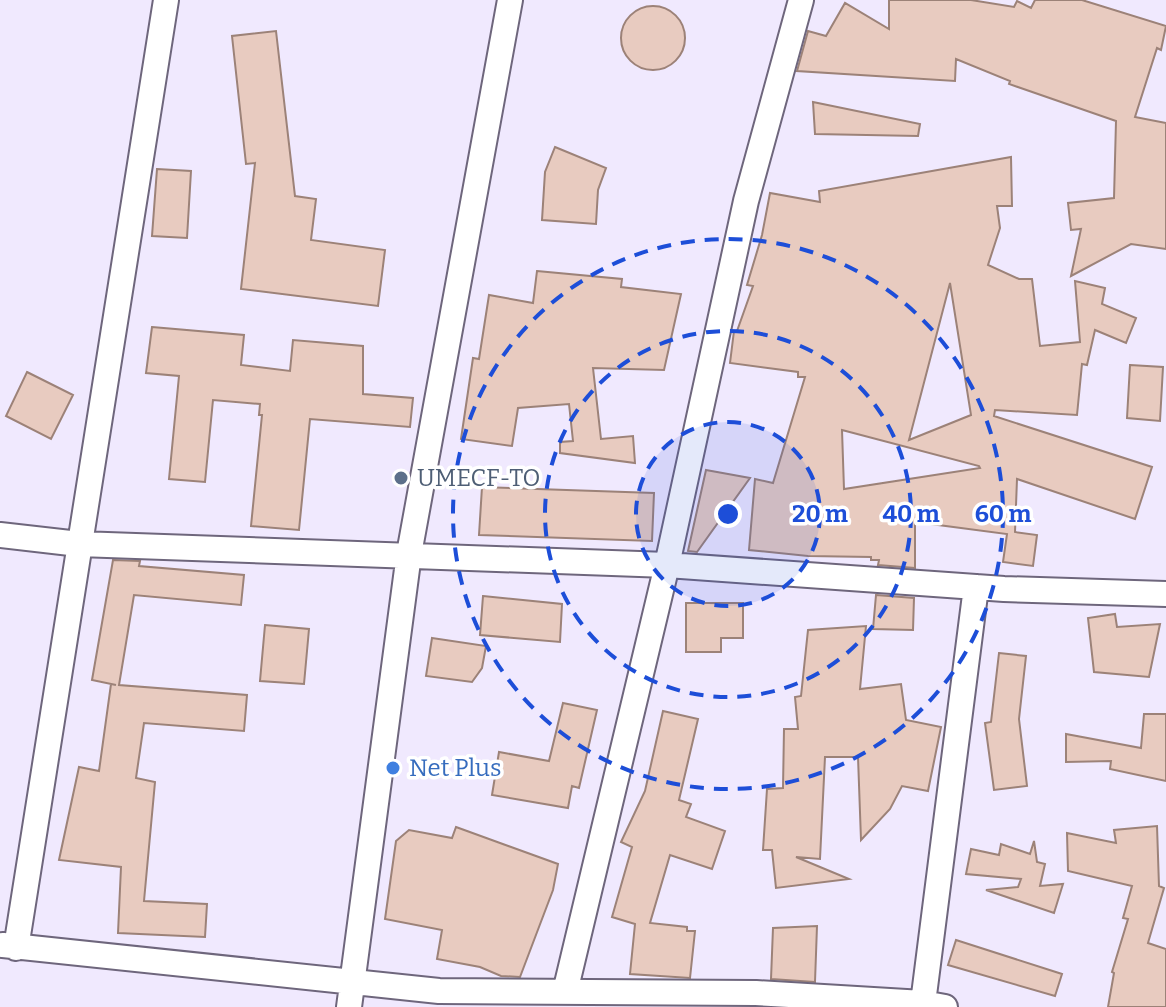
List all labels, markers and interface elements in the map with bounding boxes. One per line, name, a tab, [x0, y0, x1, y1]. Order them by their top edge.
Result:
place label: UMECF-TO	[417, 464, 540, 492]
marker: UMECF-TO	[392, 469, 410, 487]
centre of rings	[714, 500, 742, 528]
text: 20 m	[792, 500, 848, 528]
text: 40 m	[882, 500, 940, 528]
text: 60 m	[975, 500, 1031, 528]
place label: Net Plus	[409, 754, 501, 782]
marker: Net Plus	[384, 759, 402, 777]

